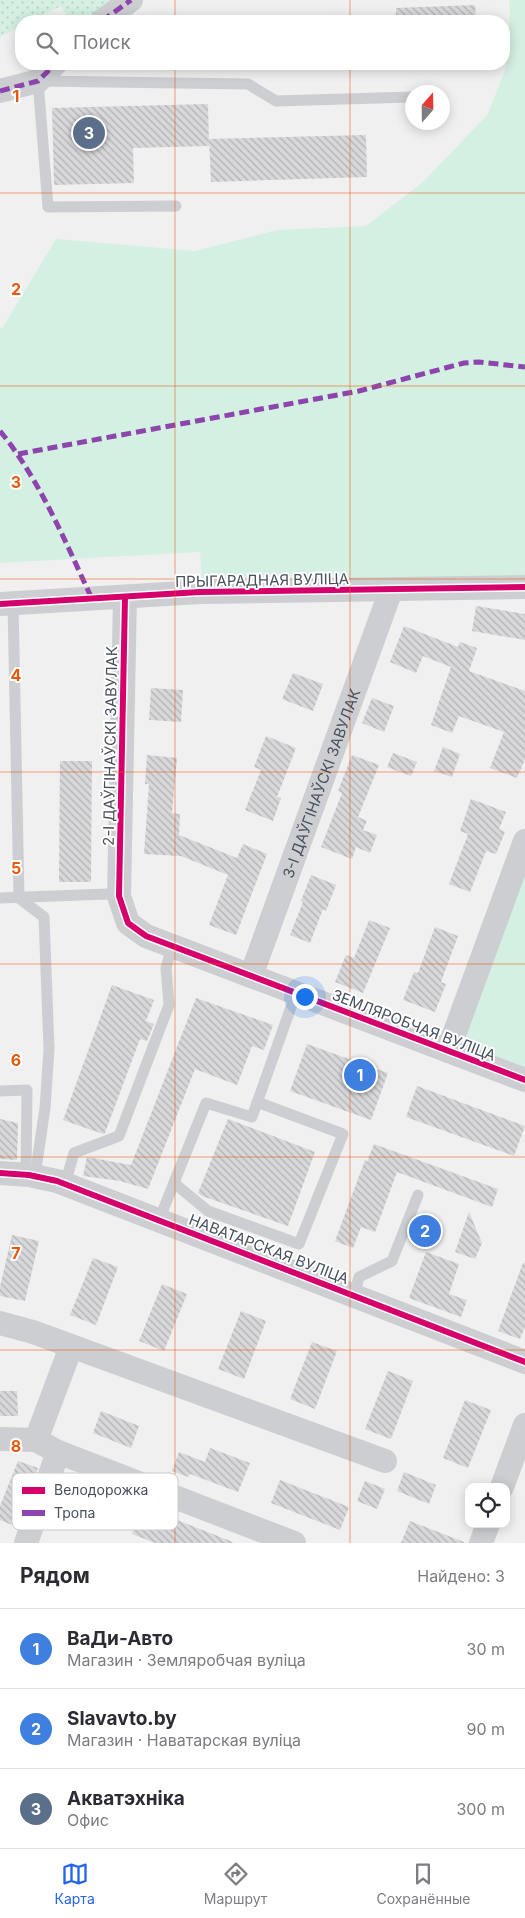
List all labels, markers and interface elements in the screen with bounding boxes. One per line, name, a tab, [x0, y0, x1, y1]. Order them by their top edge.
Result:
search box	[15, 15, 510, 70]
icon: search	[33, 29, 61, 57]
text: Поиск	[73, 31, 131, 54]
north arrow	[405, 85, 450, 130]
text: 1	[13, 86, 19, 106]
pin: 3	[73, 114, 105, 152]
text: 2	[11, 279, 21, 299]
text: 3	[11, 472, 21, 492]
street label: ПРЫГАРАДНАЯ ВУЛІЦА	[175, 569, 349, 591]
street label: 2-І ДАЎГІНАЎСКІ ЗАВУЛАК	[99, 646, 121, 846]
text: 4	[11, 665, 22, 685]
street label: 3-І ДАЎГІНАЎСКІ ЗАВУЛАК	[278, 686, 364, 881]
text: 5	[11, 858, 21, 878]
your location	[292, 984, 318, 1010]
street label: ЗЕМЛЯРОБЧАЯ ВУЛІЦА	[329, 985, 499, 1065]
text: 6	[11, 1050, 21, 1070]
pin: 1	[344, 1056, 376, 1094]
street label: НАВАТАРСКАЯ ВУЛІЦА	[186, 1210, 352, 1288]
pin: 2	[409, 1212, 441, 1250]
text: 7	[11, 1243, 21, 1263]
text: 8	[11, 1436, 21, 1456]
legend	[12, 1473, 178, 1530]
text: Велодорожка	[54, 1481, 148, 1498]
map controls	[465, 1483, 510, 1528]
button: locate	[465, 1483, 510, 1528]
text: Тропа	[54, 1504, 95, 1521]
text: Рядом	[20, 1563, 90, 1588]
text: Найдено: 3	[417, 1566, 505, 1586]
text: ВаДи-Авто	[67, 1627, 173, 1650]
text: 1	[33, 1639, 39, 1659]
text: 30 m	[467, 1639, 505, 1659]
text: Магазин · Земляробчая вуліца	[67, 1650, 306, 1670]
text: Slavavto.by	[67, 1707, 177, 1730]
text: 2	[31, 1719, 41, 1739]
text: 90 m	[466, 1719, 505, 1739]
text: Магазин · Наватарская вуліца	[67, 1730, 301, 1750]
text: Акватэхніка	[67, 1787, 185, 1810]
text: 3	[31, 1799, 41, 1819]
text: 300 m	[456, 1799, 505, 1819]
text: Офис	[67, 1810, 109, 1830]
tab: Карта	[55, 1860, 95, 1907]
tab: Маршрут	[204, 1860, 267, 1907]
tab: Сохранённые	[376, 1860, 470, 1907]

